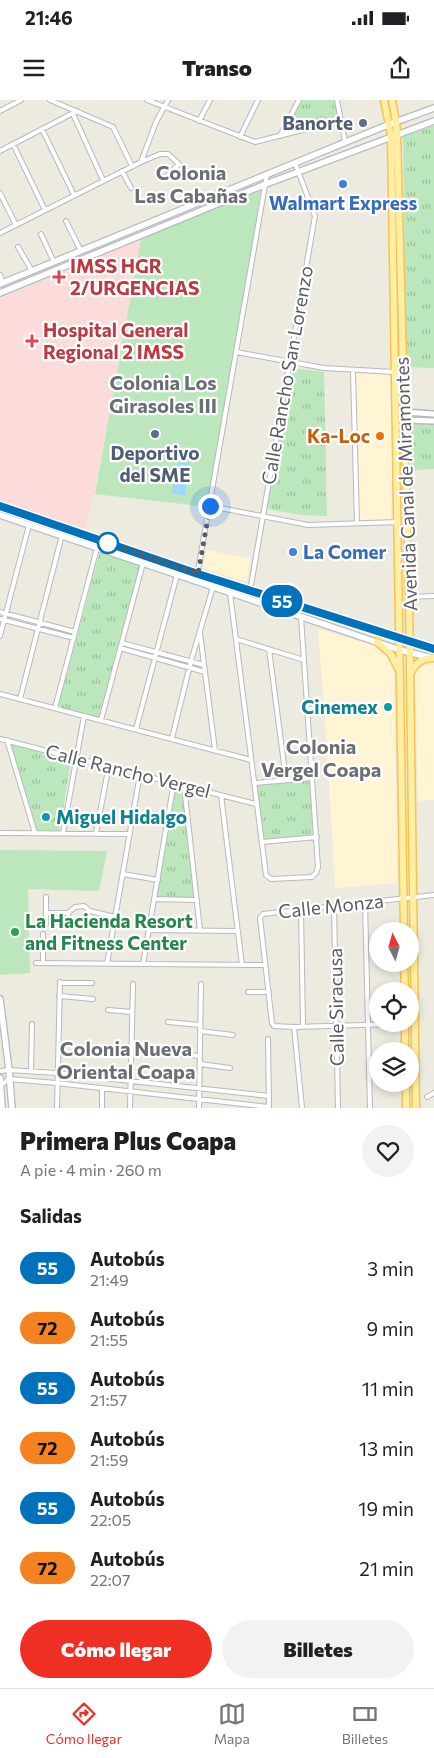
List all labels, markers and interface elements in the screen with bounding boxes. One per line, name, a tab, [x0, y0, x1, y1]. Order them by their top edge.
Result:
text: 21:46	[25, 6, 73, 29]
icon: menu	[20, 54, 48, 82]
text: Transo	[182, 54, 252, 81]
icon: share	[386, 54, 414, 82]
place label: Banorte	[282, 111, 353, 134]
marker: Banorte	[357, 117, 369, 129]
district label: Colonia Las Cabañas	[134, 160, 248, 207]
marker: Walmart Express	[337, 178, 349, 190]
place label: Walmart Express	[269, 191, 417, 214]
place label: IMSS HGR 2/URGENCIAS	[70, 254, 199, 299]
street label: Calle Rancho San Lorenzo	[256, 264, 317, 486]
marker: IMSS HGR 2/URGENCIAS	[52, 270, 66, 284]
place label: Hospital General Regional 2 IMSS	[43, 318, 188, 363]
marker: Hospital General Regional 2 IMSS	[25, 334, 39, 348]
street label: Avenida Canal de Miramontes	[390, 356, 421, 612]
district label: Colonia Los Girasoles III	[109, 370, 217, 417]
place label: Ka-Loc	[307, 424, 370, 447]
marker: Deportivo del SME	[149, 428, 161, 440]
marker: Ka-Loc	[374, 430, 386, 442]
place label: Deportivo del SME	[111, 441, 199, 486]
your location	[198, 494, 223, 519]
unlabelled marker	[97, 532, 119, 554]
place label: La Comer	[303, 540, 387, 563]
marker: La Comer	[287, 546, 299, 558]
line badge: 55	[260, 585, 304, 617]
text: 55	[272, 590, 293, 612]
place label: Cinemex	[301, 695, 378, 718]
marker: Cinemex	[382, 701, 394, 713]
district label: Colonia Vergel Coapa	[261, 734, 381, 781]
street label: Calle Rancho Vergel	[43, 739, 213, 802]
place label: Miguel Hidalgo	[56, 805, 187, 828]
marker: Miguel Hidalgo	[40, 811, 52, 823]
street label: Calle Monza	[277, 889, 385, 922]
place label: La Hacienda Resort and Fitness Center	[25, 909, 193, 954]
north arrow	[369, 922, 419, 972]
map controls	[369, 922, 419, 1092]
marker: La Hacienda Resort and Fitness Center	[9, 926, 21, 938]
street label: Calle Siracusa	[323, 948, 348, 1066]
button: locate	[369, 982, 419, 1032]
district label: Colonia Nueva Oriental Coapa	[57, 1036, 196, 1083]
button: layers	[369, 1042, 419, 1092]
button: heart	[362, 1125, 414, 1177]
text: Primera Plus Coapa	[20, 1126, 236, 1155]
text: A pie · 4 min · 260 m	[20, 1160, 162, 1179]
text: Salidas	[20, 1204, 82, 1227]
text: Autobús	[90, 1247, 165, 1270]
text: 55	[37, 1257, 58, 1279]
text: 3 min	[367, 1257, 414, 1280]
text: 21:49	[90, 1270, 129, 1289]
text: Autobús	[90, 1307, 165, 1330]
text: 72	[37, 1317, 58, 1339]
text: 9 min	[366, 1317, 414, 1340]
text: 21:55	[90, 1330, 128, 1349]
text: Autobús	[90, 1367, 165, 1390]
text: 55	[37, 1377, 58, 1399]
text: 11 min	[362, 1377, 414, 1400]
text: 21:57	[90, 1390, 127, 1409]
text: Autobús	[90, 1427, 165, 1450]
text: 72	[37, 1437, 58, 1459]
text: 13 min	[359, 1437, 414, 1460]
text: 21:59	[90, 1450, 128, 1469]
text: Autobús	[90, 1487, 165, 1510]
text: 55	[37, 1497, 58, 1519]
text: 19 min	[358, 1497, 414, 1520]
text: 22:05	[90, 1510, 131, 1529]
text: Autobús	[90, 1547, 165, 1570]
text: 72	[37, 1557, 58, 1579]
text: 21 min	[359, 1557, 414, 1580]
text: 22:07	[90, 1570, 130, 1589]
button: Cómo llegar	[20, 1620, 212, 1678]
button: Billetes	[222, 1620, 414, 1678]
tab: Cómo llegar	[46, 1700, 122, 1747]
tab: Mapa	[214, 1700, 250, 1747]
tab: Billetes	[342, 1700, 388, 1747]

